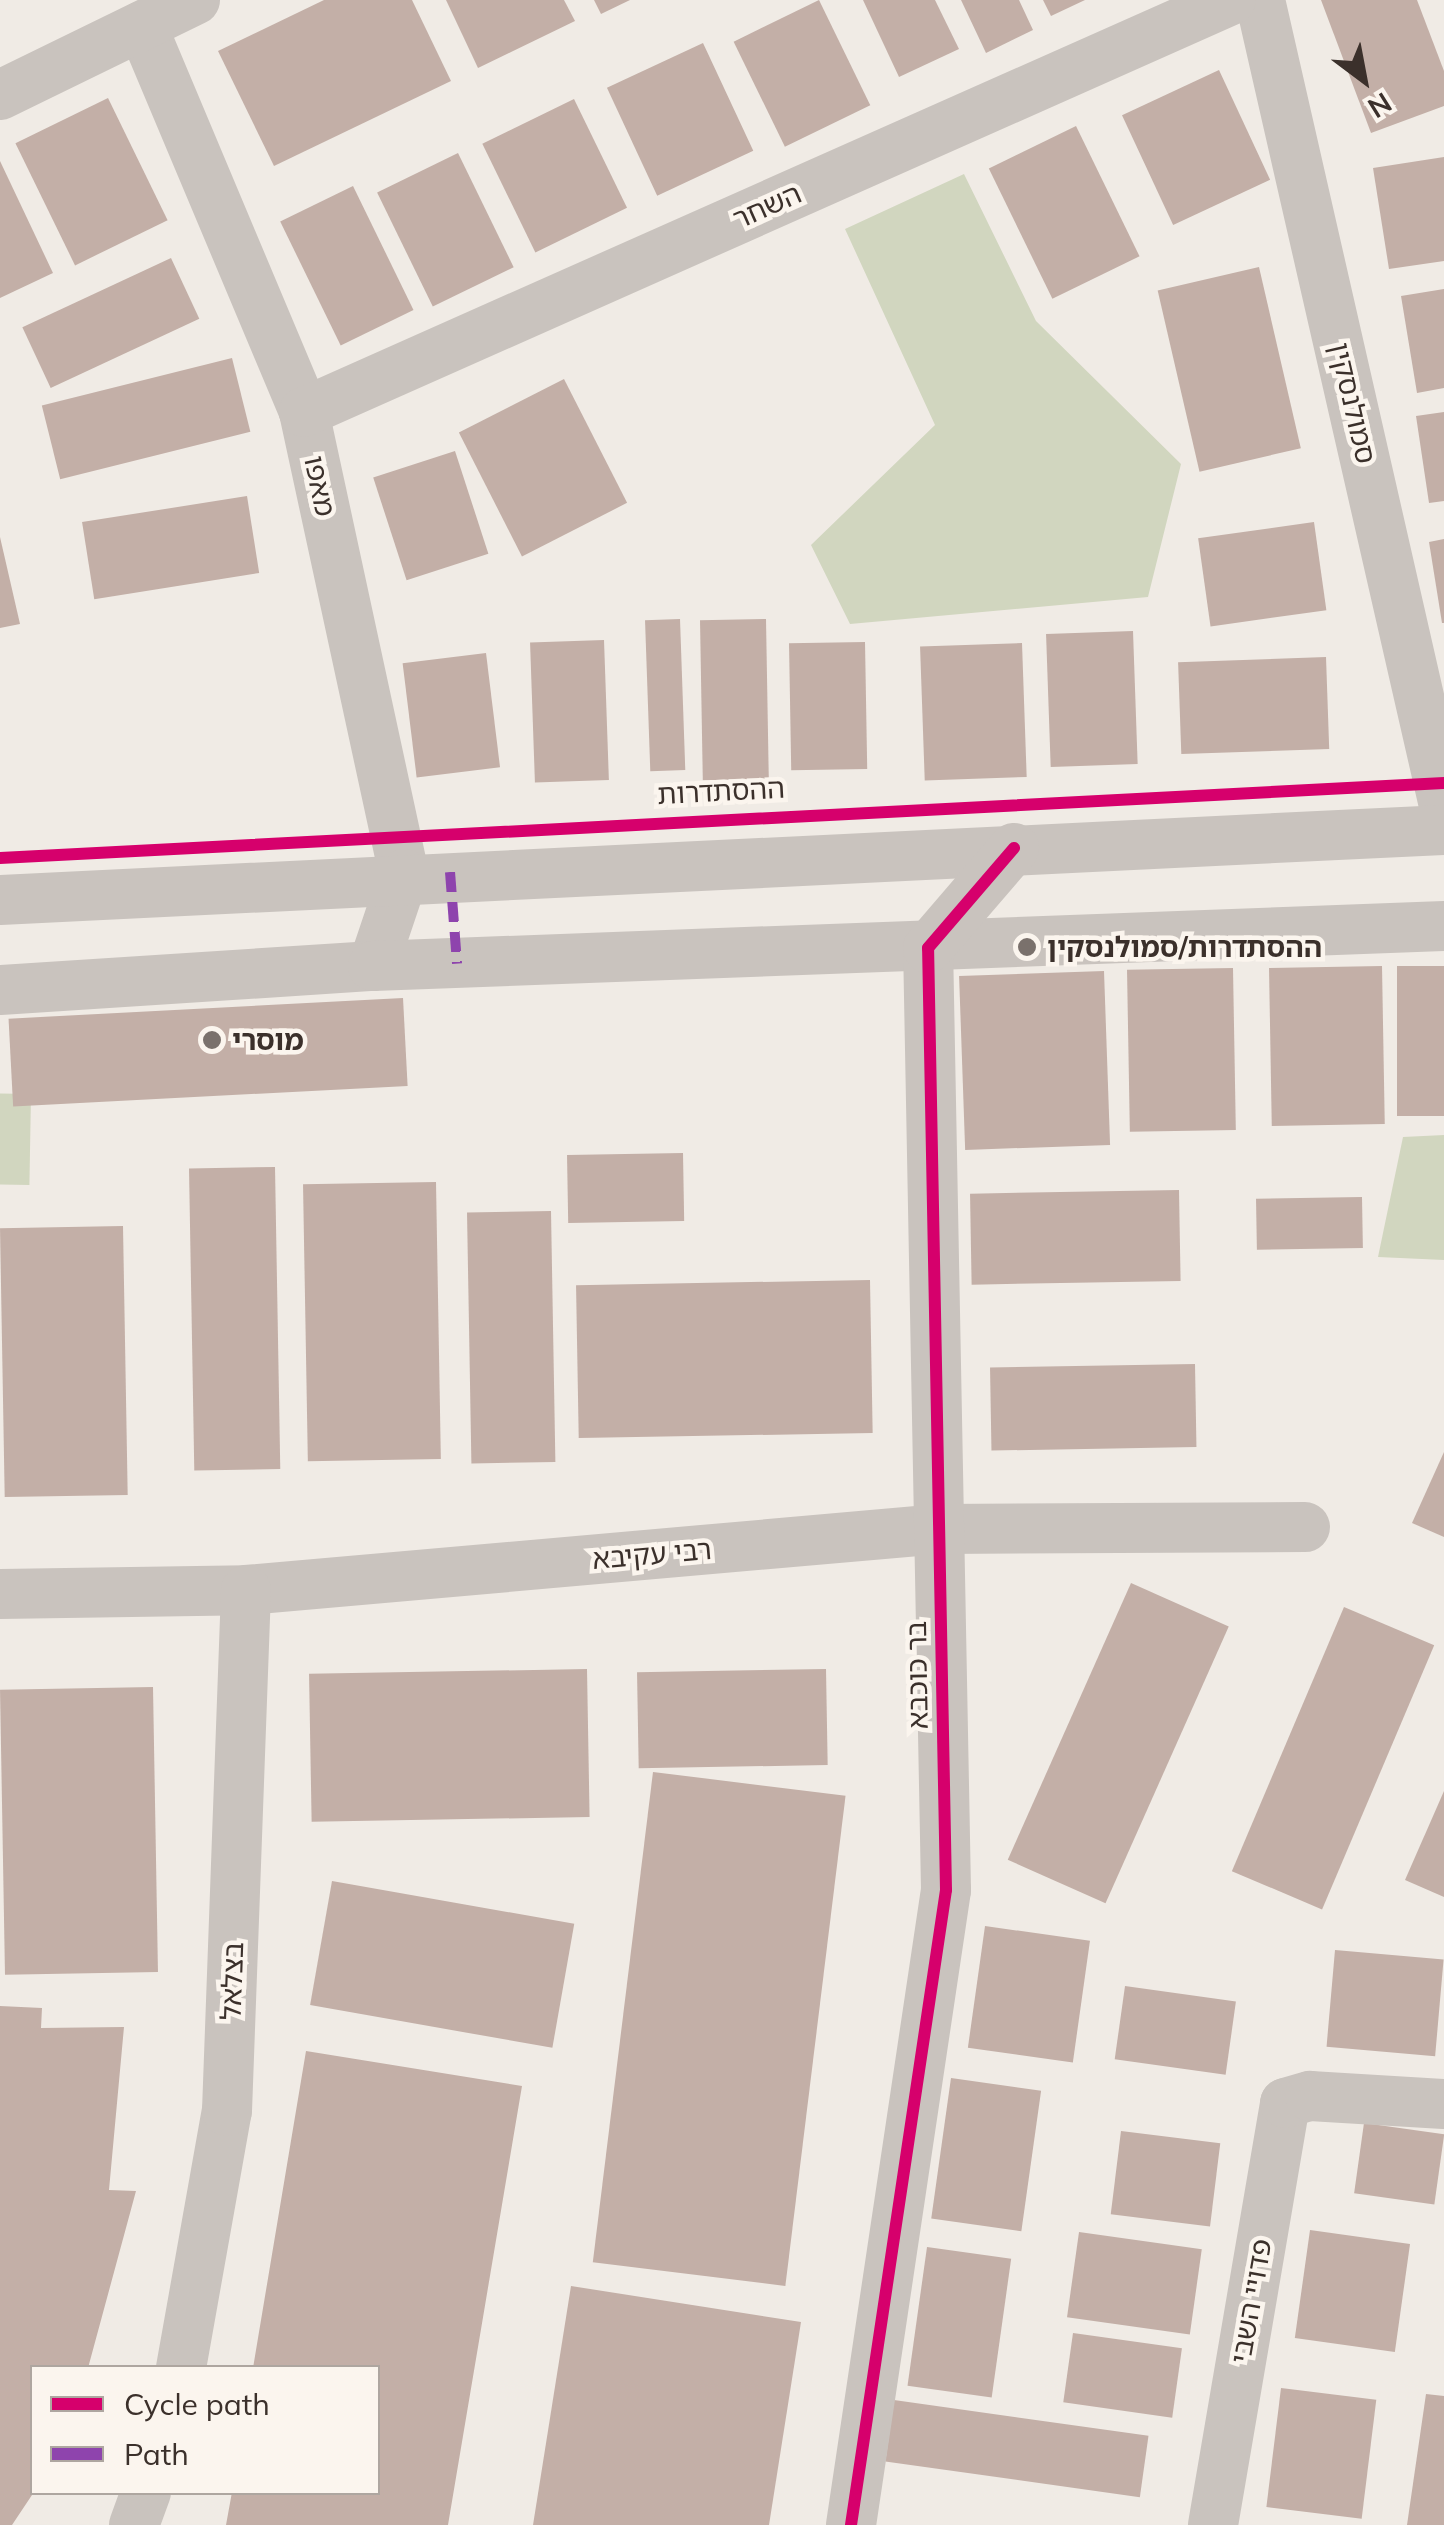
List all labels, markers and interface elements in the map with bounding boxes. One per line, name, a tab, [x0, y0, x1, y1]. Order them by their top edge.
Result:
north arrow	[1314, 30, 1414, 130]
text: N	[1362, 85, 1398, 126]
street label: השחר	[728, 176, 806, 236]
street label: סמולנסקין	[1323, 339, 1383, 467]
street label: מאפו	[297, 453, 343, 519]
street label: ההסתדרות	[656, 771, 786, 811]
place label: ההסתדרות/סמולנסקין	[1047, 930, 1322, 964]
marker: ההסתדרות/סמולנסקין	[1016, 936, 1038, 958]
place label: מוסרי	[232, 1023, 304, 1057]
marker: מוסרי	[201, 1029, 223, 1051]
street label: רבי עקיבא	[591, 1532, 713, 1576]
street label: בר כוכבא	[899, 1621, 935, 1729]
street label: בצלאל	[214, 1941, 250, 2021]
street label: פדויי השבי	[1224, 2236, 1278, 2366]
legend	[30, 2365, 380, 2495]
text: Cycle path	[124, 2385, 270, 2423]
text: Path	[124, 2435, 189, 2473]

